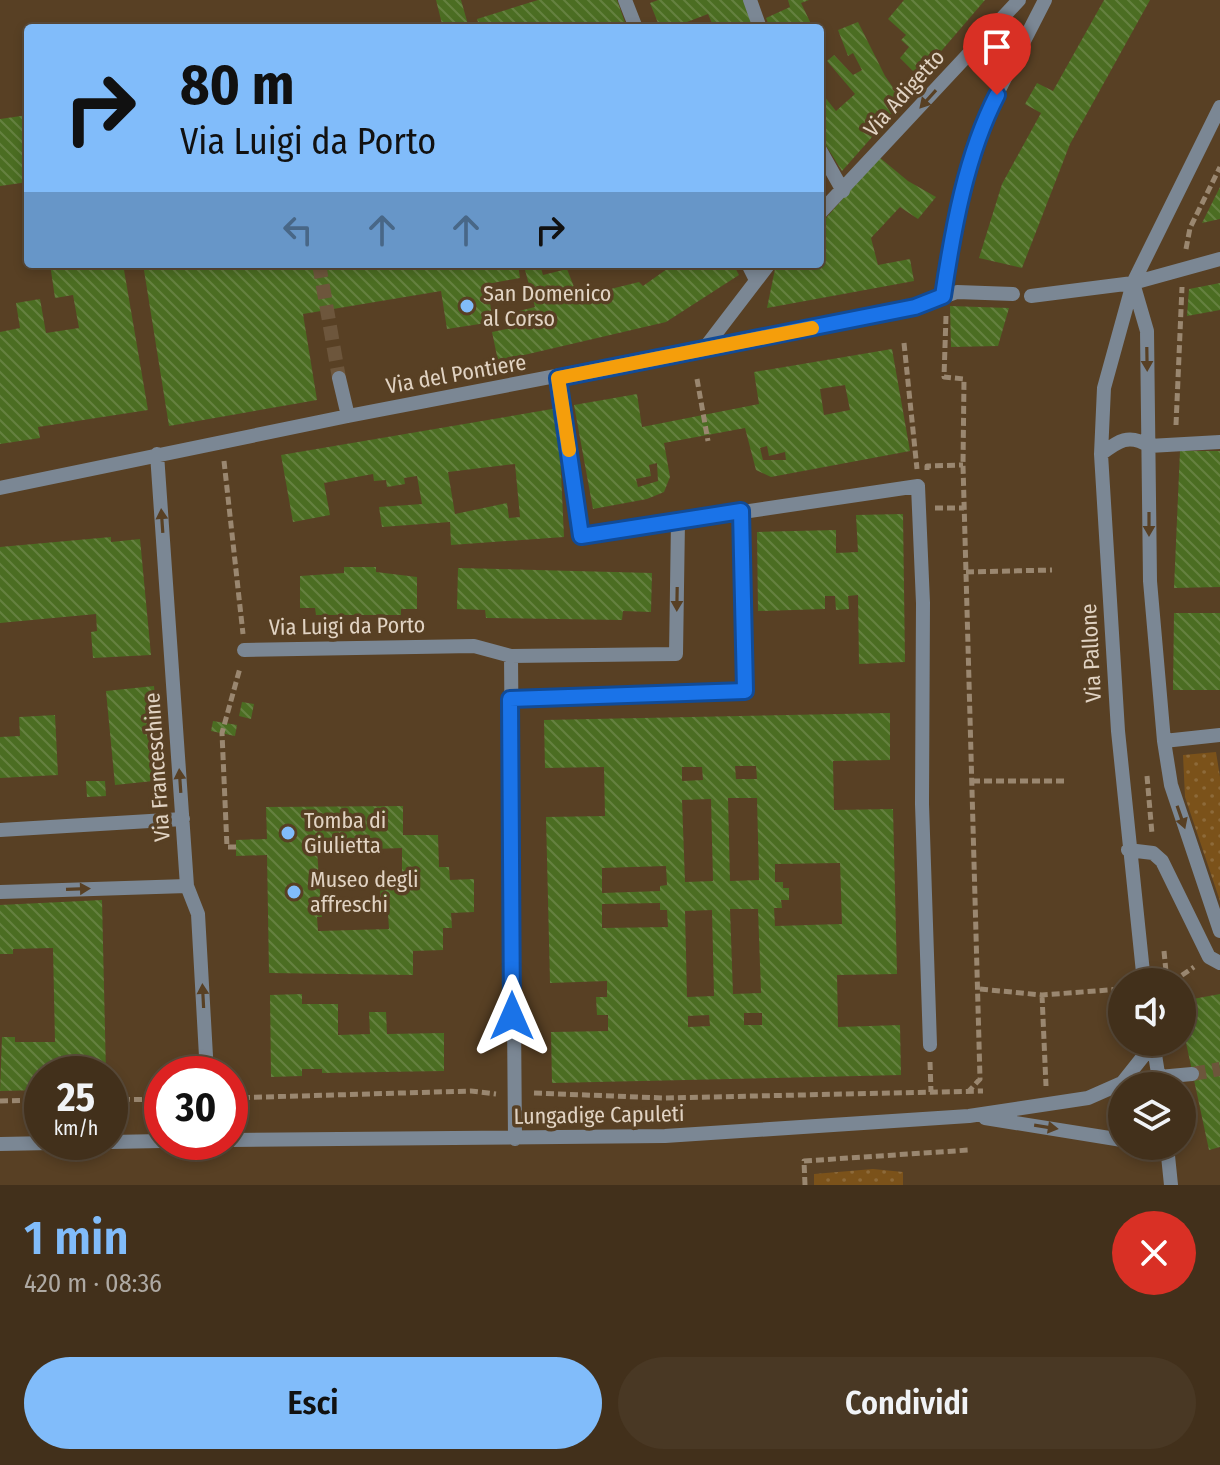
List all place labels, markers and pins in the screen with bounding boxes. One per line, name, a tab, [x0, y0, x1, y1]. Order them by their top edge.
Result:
pin	[963, 13, 1031, 95]
place label: San Domenico al Corso	[483, 280, 611, 332]
marker: San Domenico al Corso	[458, 297, 476, 315]
place label: Tomba di Giulietta	[304, 807, 386, 859]
marker: Tomba di Giulietta	[279, 824, 297, 842]
place label: Museo degli affreschi	[310, 866, 419, 918]
marker: Museo degli affreschi	[285, 883, 303, 901]

